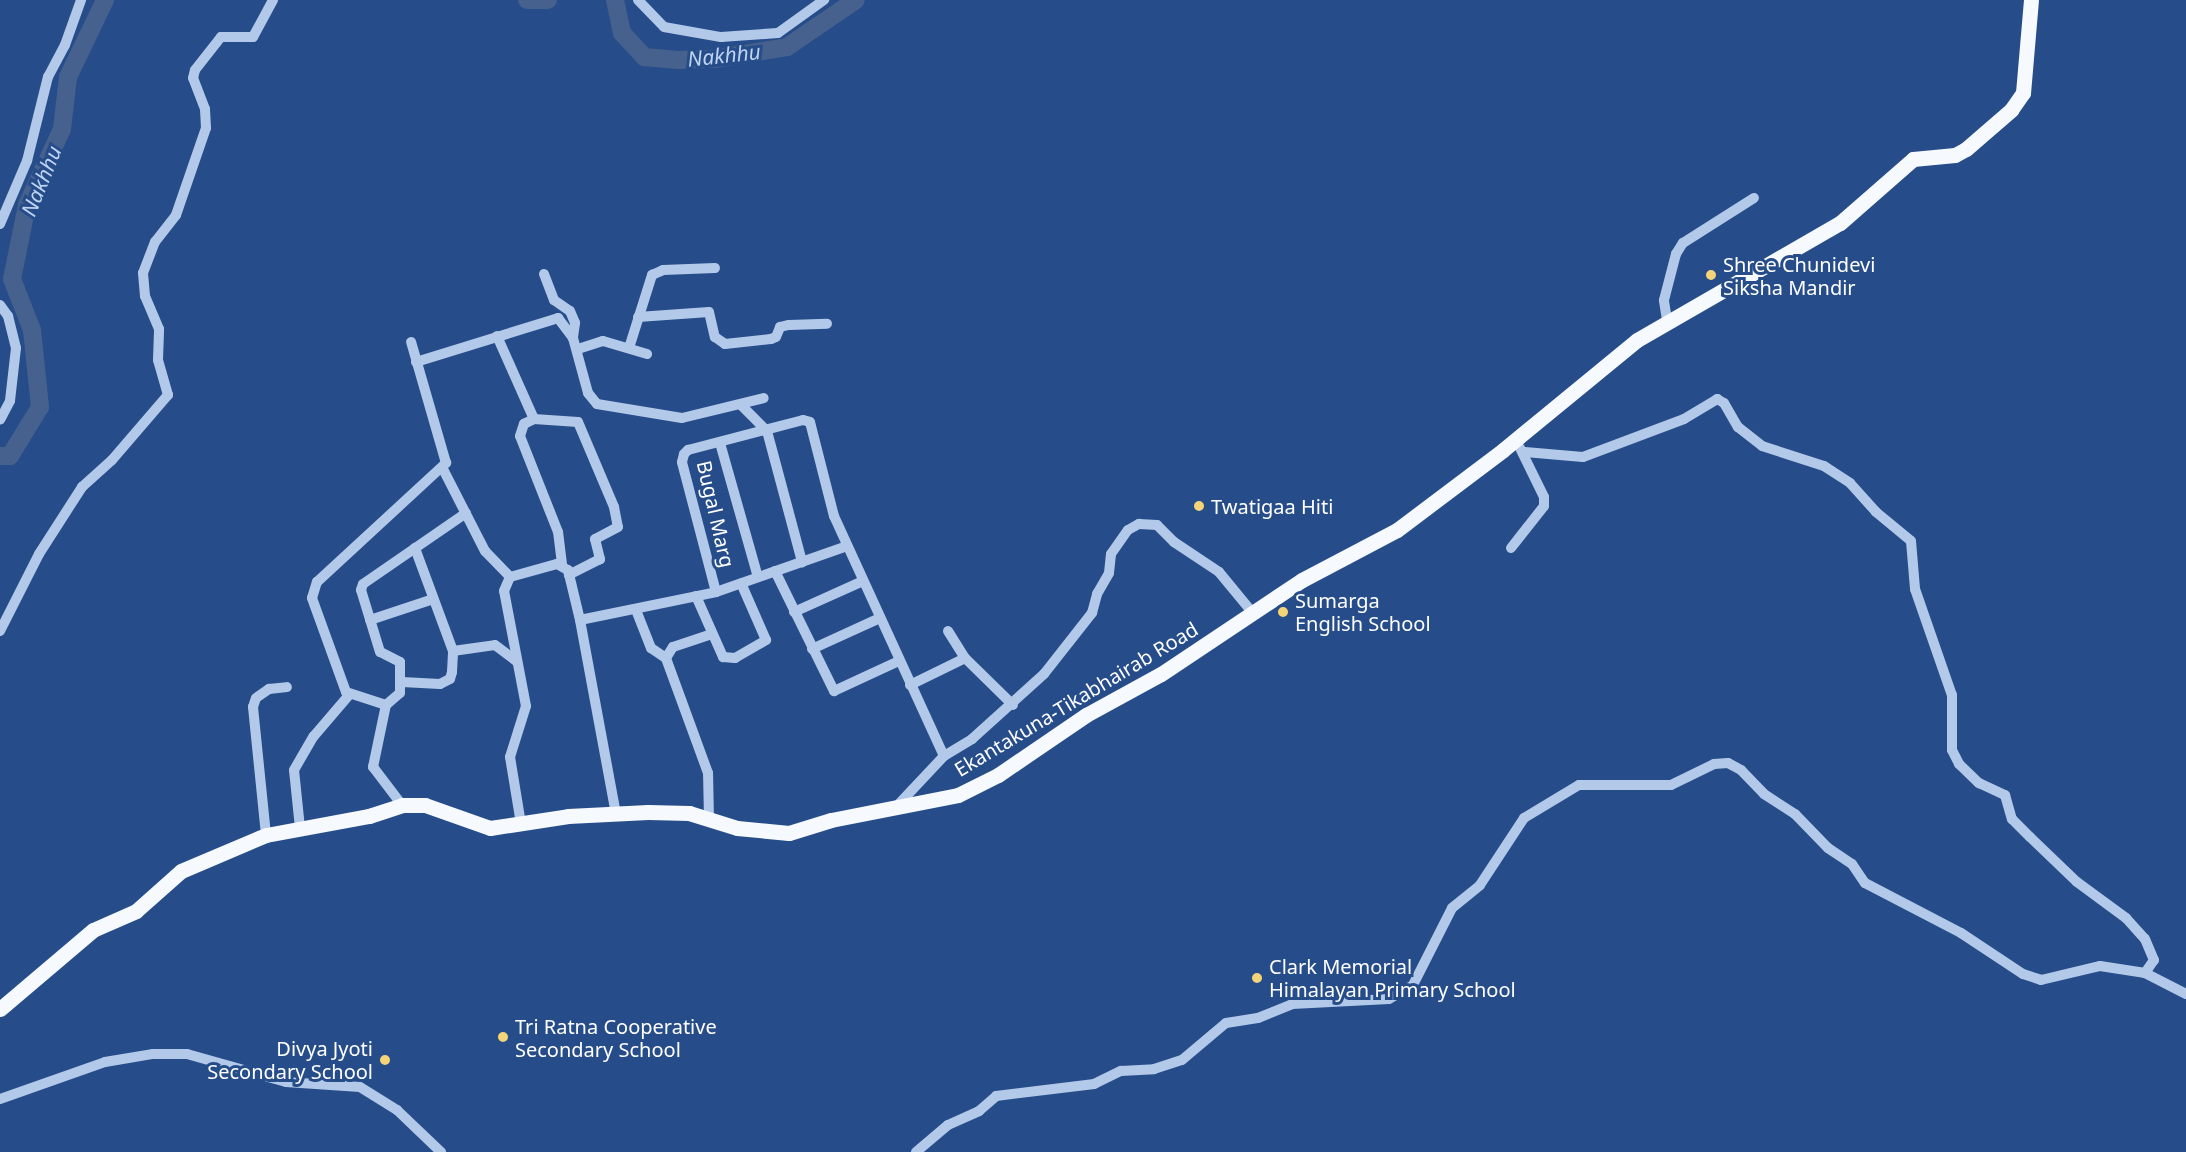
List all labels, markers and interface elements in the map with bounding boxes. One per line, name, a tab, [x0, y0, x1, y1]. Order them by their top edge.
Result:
water label: Nakhhu	[686, 39, 762, 71]
water label: Nakhhu	[16, 142, 66, 220]
place label: Shree Chunidevi Siksha Mandir	[1723, 252, 1875, 299]
marker: Shree Chunidevi Siksha Mandir	[1704, 268, 1718, 282]
street label: Bugal Marg	[692, 458, 740, 570]
place label: Twatigaa Hiti	[1211, 494, 1333, 518]
marker: Twatigaa Hiti	[1192, 499, 1206, 513]
place label: Sumarga English School	[1295, 588, 1431, 635]
marker: Sumarga English School	[1276, 605, 1290, 619]
street label: Ekantakuna-Tikabhairab Road	[950, 617, 1202, 781]
place label: Clark Memorial Himalayan Primary School	[1269, 954, 1516, 1001]
marker: Clark Memorial Himalayan Primary School	[1250, 971, 1264, 985]
place label: Tri Ratna Cooperative Secondary School	[515, 1014, 717, 1061]
marker: Tri Ratna Cooperative Secondary School	[496, 1030, 510, 1044]
place label: Divya Jyoti Secondary School	[207, 1036, 373, 1083]
marker: Divya Jyoti Secondary School	[378, 1053, 392, 1067]

